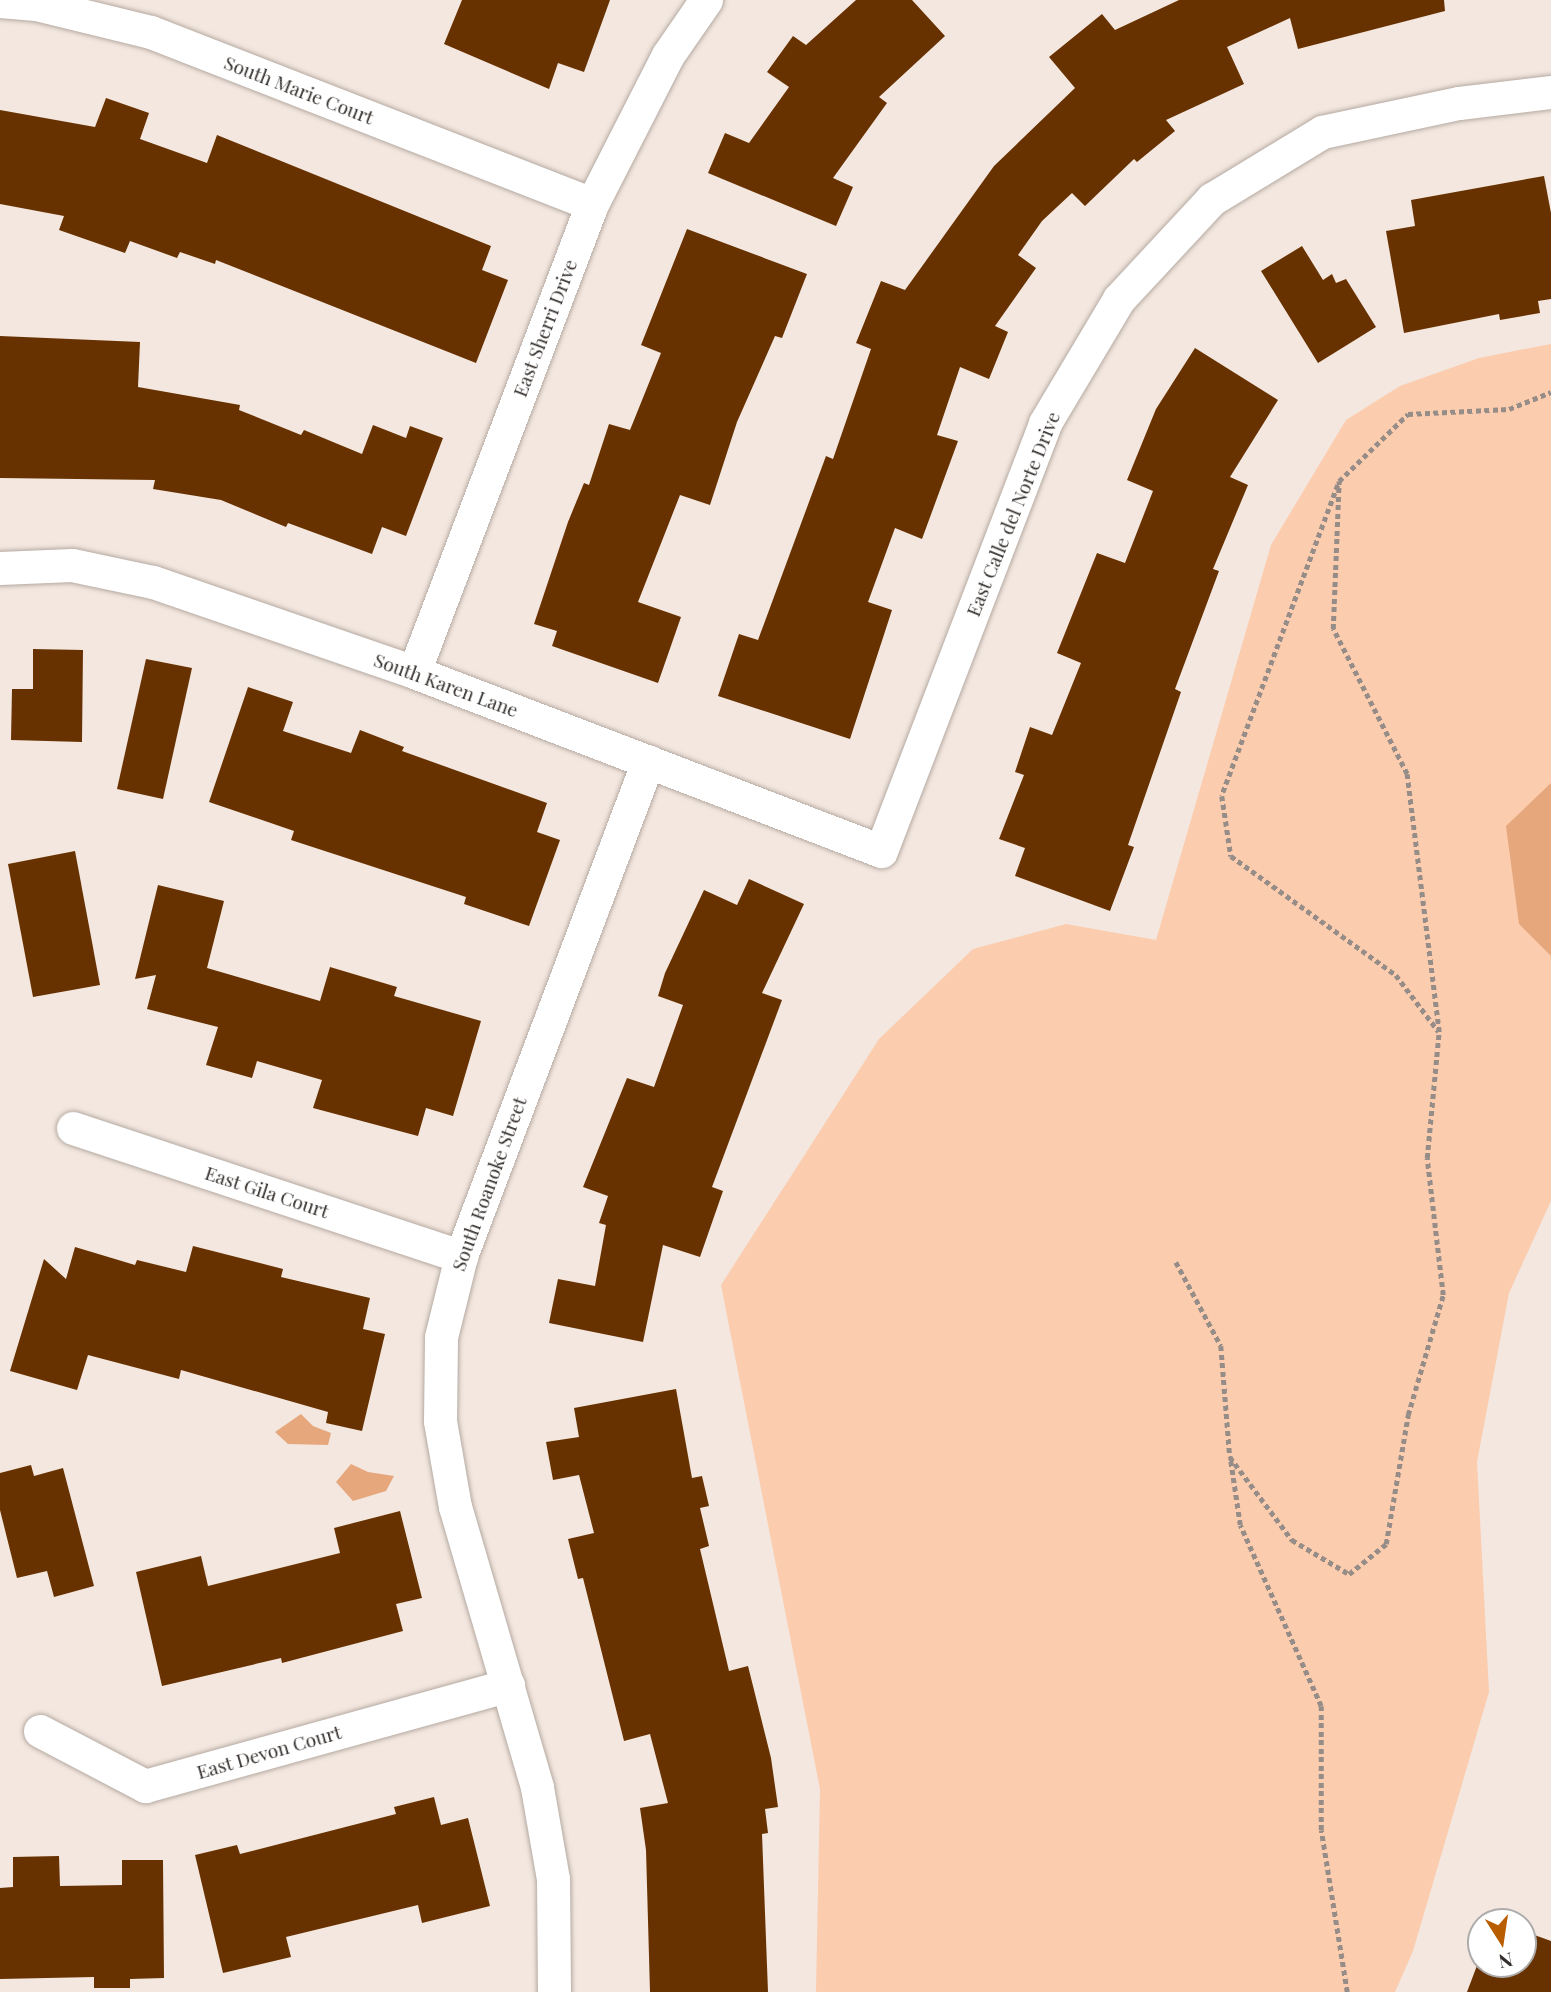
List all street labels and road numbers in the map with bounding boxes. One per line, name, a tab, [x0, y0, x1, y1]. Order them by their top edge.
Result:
street label: South Marie Court	[221, 51, 377, 129]
street label: East Sherri Drive	[508, 256, 582, 400]
street label: East Calle del Norte Drive	[961, 408, 1065, 620]
street label: South Karen Lane	[371, 648, 521, 722]
street label: South Roanoke Street	[447, 1094, 531, 1274]
street label: East Gila Court	[202, 1161, 332, 1223]
street label: East Devon Court	[194, 1720, 344, 1784]

